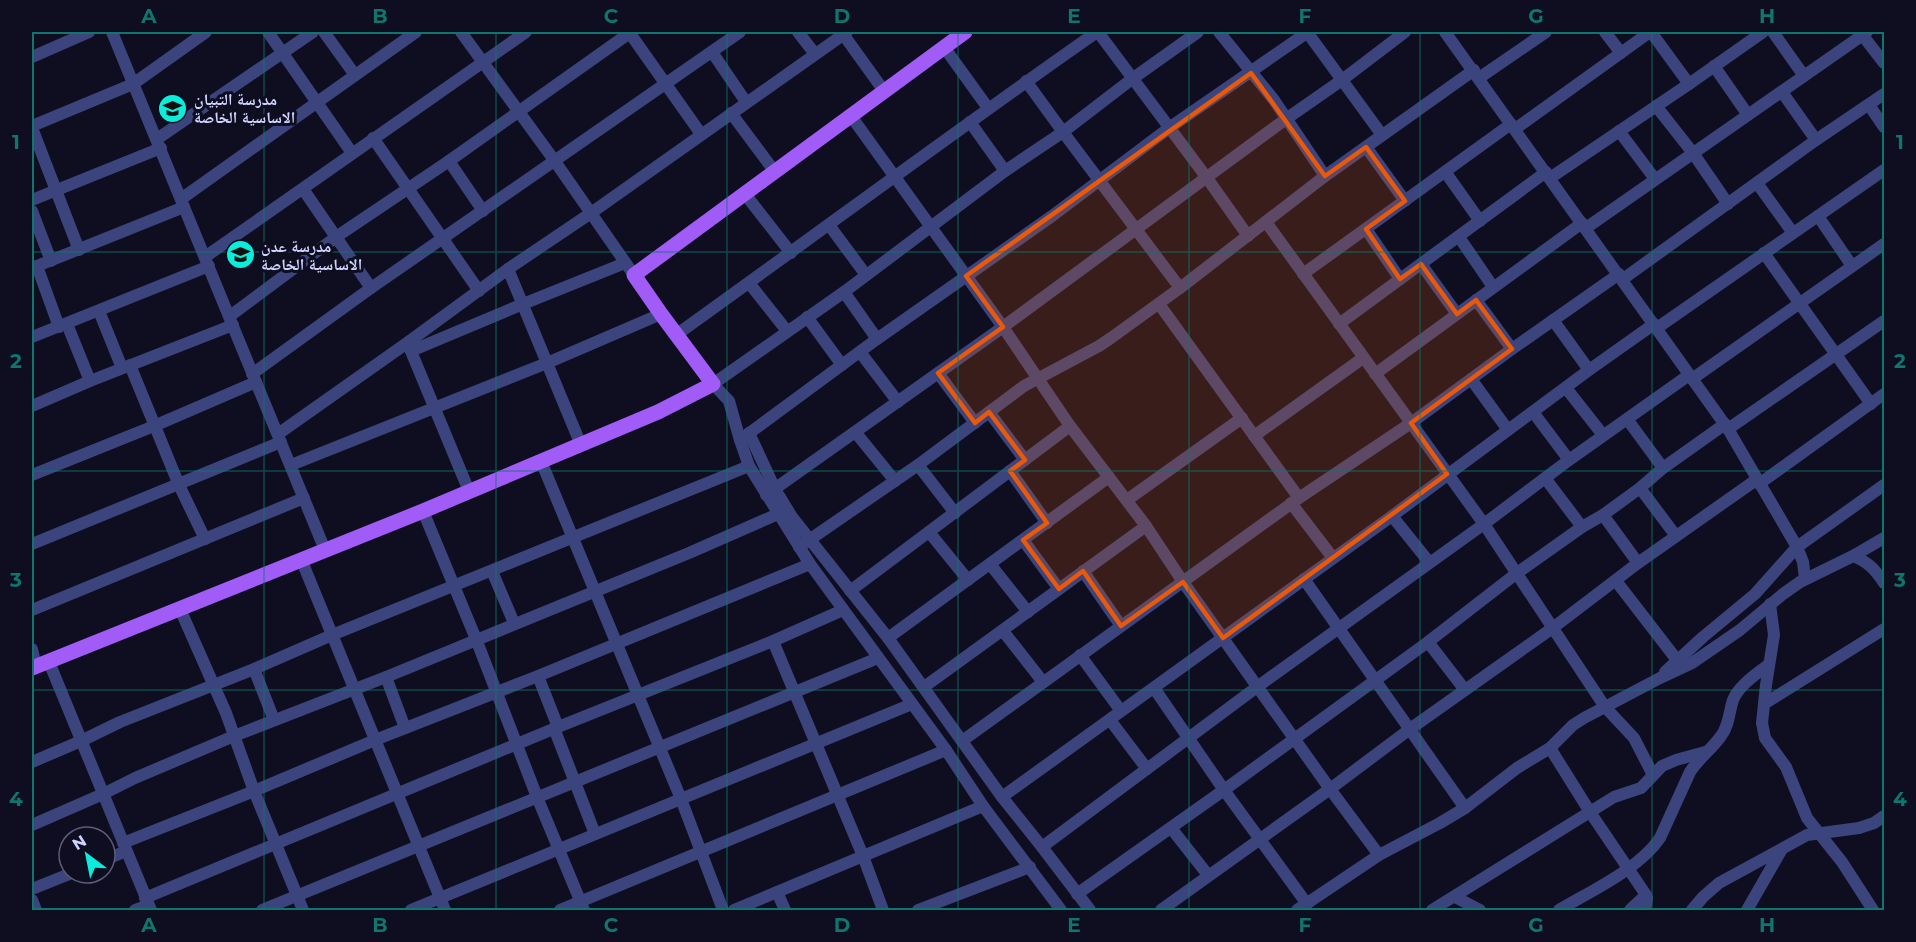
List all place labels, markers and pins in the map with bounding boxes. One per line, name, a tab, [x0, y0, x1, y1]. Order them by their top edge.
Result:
place label: مدرسة التبيان الاساسية الخاصة	[194, 90, 295, 127]
school or university icon: مدرسة التبيان الاساسية الخاصة	[157, 92, 189, 124]
place label: مدرسة عدن الاساسية الخاصة	[261, 237, 362, 274]
school or university icon: مدرسة عدن الاساسية الخاصة	[224, 239, 256, 271]

